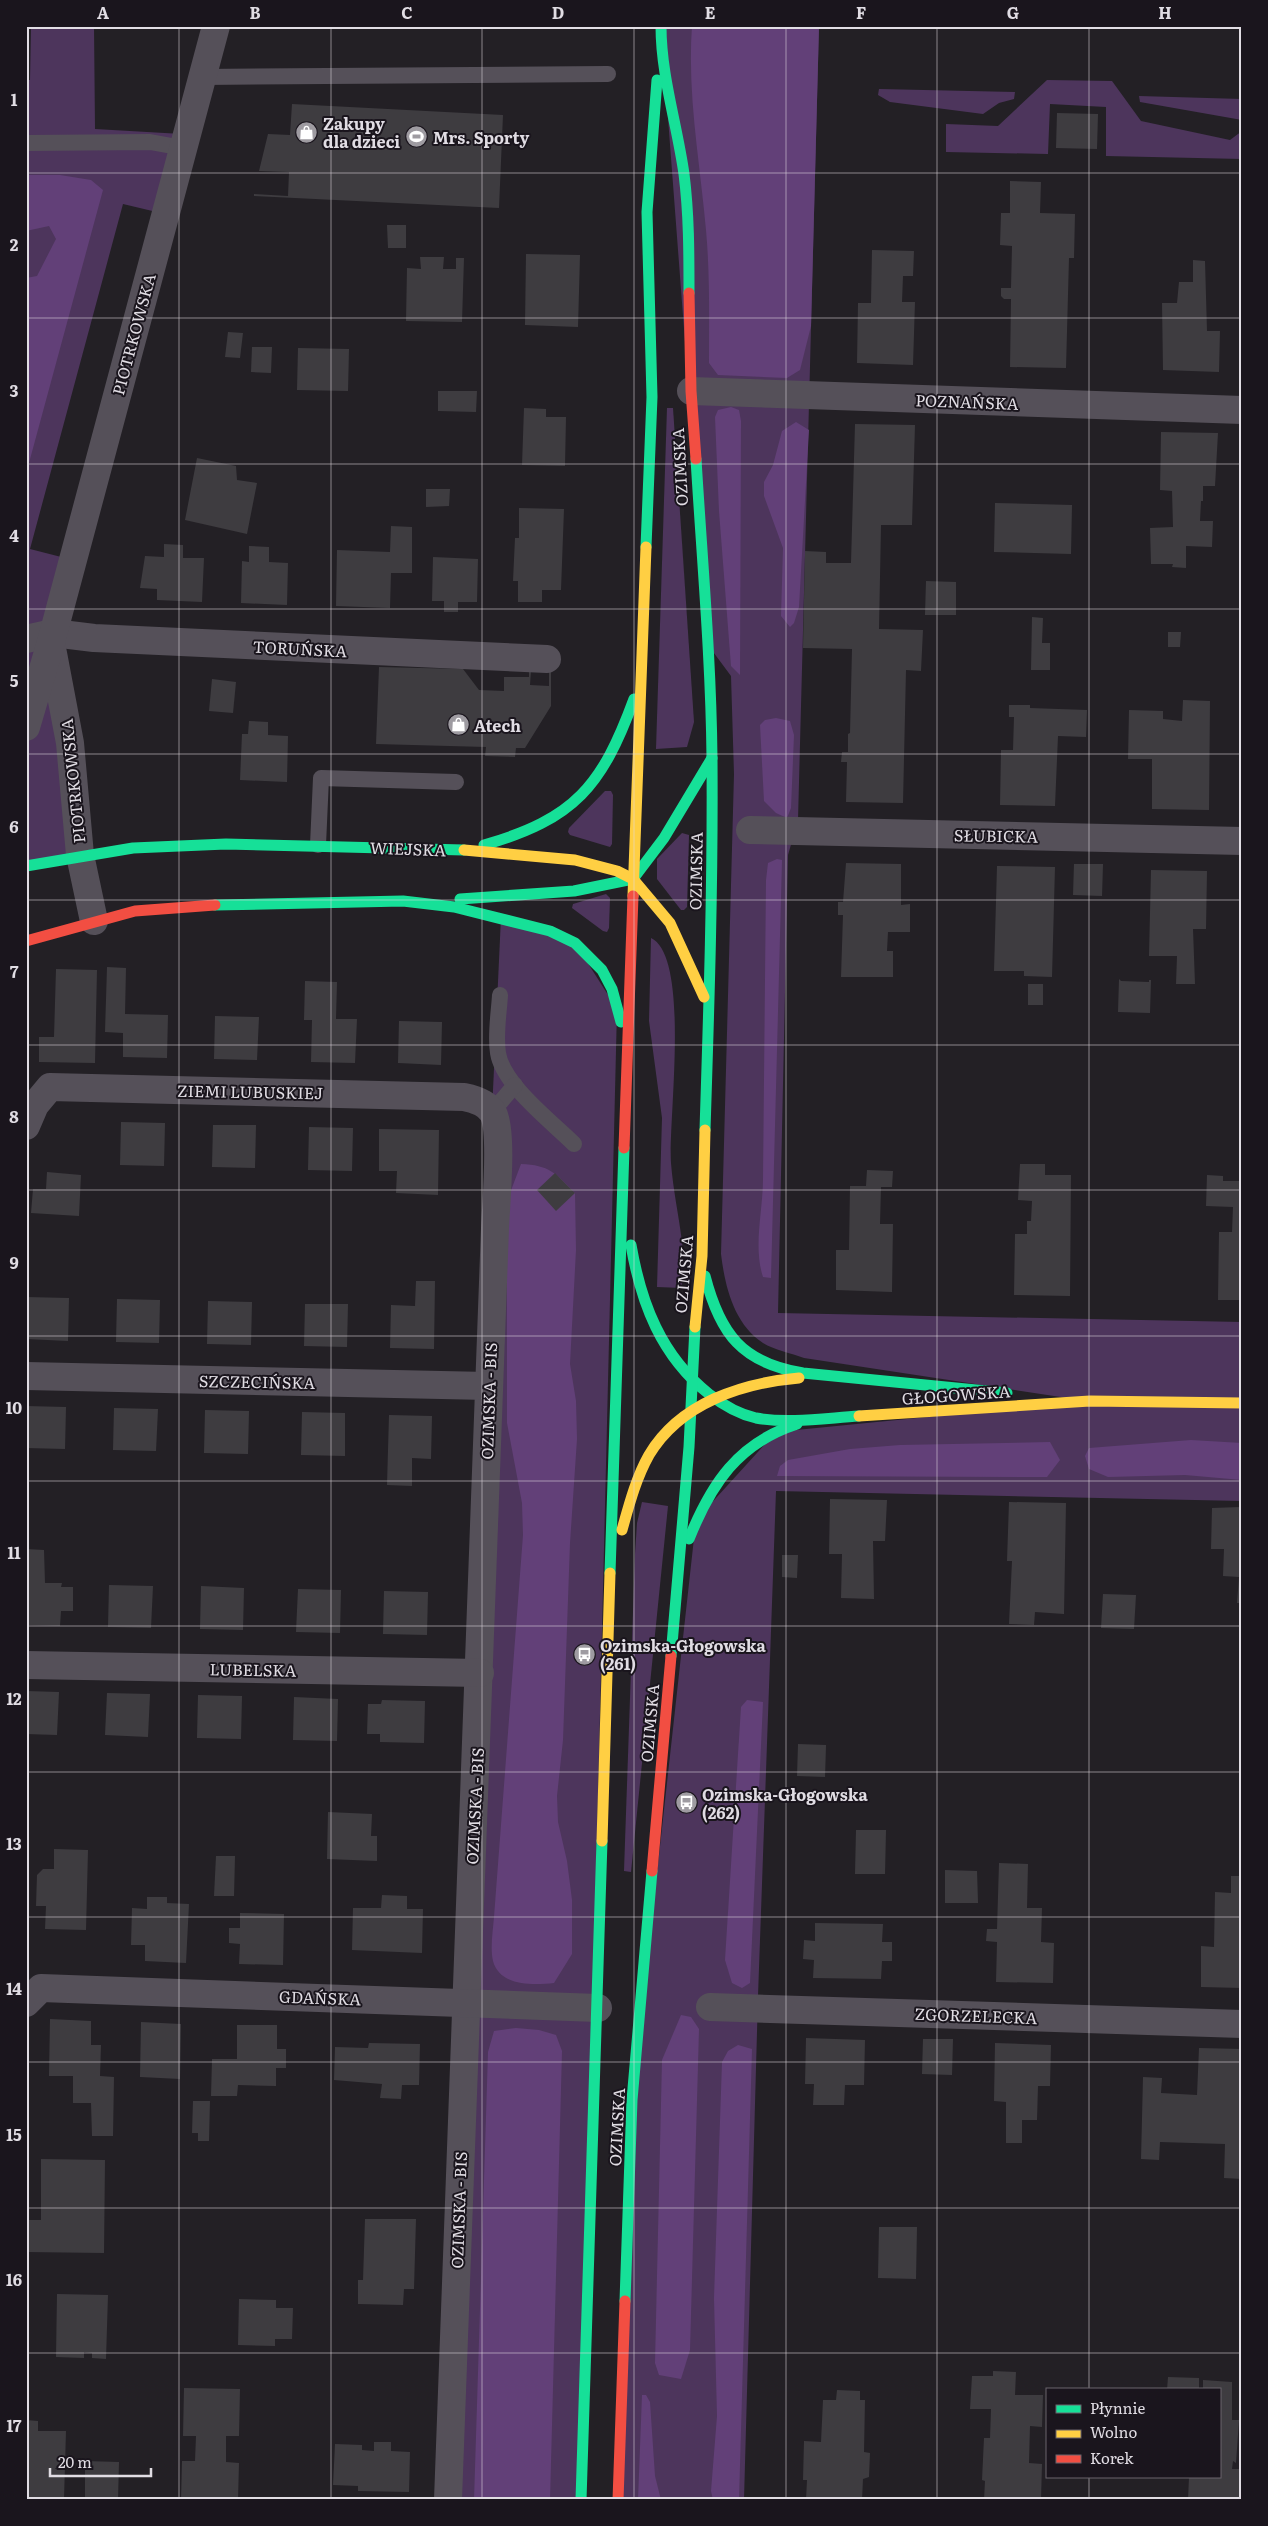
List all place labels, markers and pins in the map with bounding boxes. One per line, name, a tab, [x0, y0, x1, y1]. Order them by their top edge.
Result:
place label: Zakupy dla dzieci	[323, 111, 400, 153]
shop icon: Zakupy dla dzieci	[295, 120, 319, 144]
sports icon: Mrs. Sporty	[405, 125, 429, 149]
place label: Mrs. Sporty	[433, 125, 529, 149]
shop icon: Atech	[446, 713, 470, 737]
place label: Atech	[474, 713, 521, 737]
place label: Ozimska-Głogowska (261)	[600, 1633, 766, 1675]
bus stop icon: Ozimska-Głogowska (261)	[572, 1642, 596, 1666]
place label: Ozimska-Głogowska (262)	[702, 1782, 868, 1824]
bus stop icon: Ozimska-Głogowska (262)	[674, 1791, 698, 1815]

